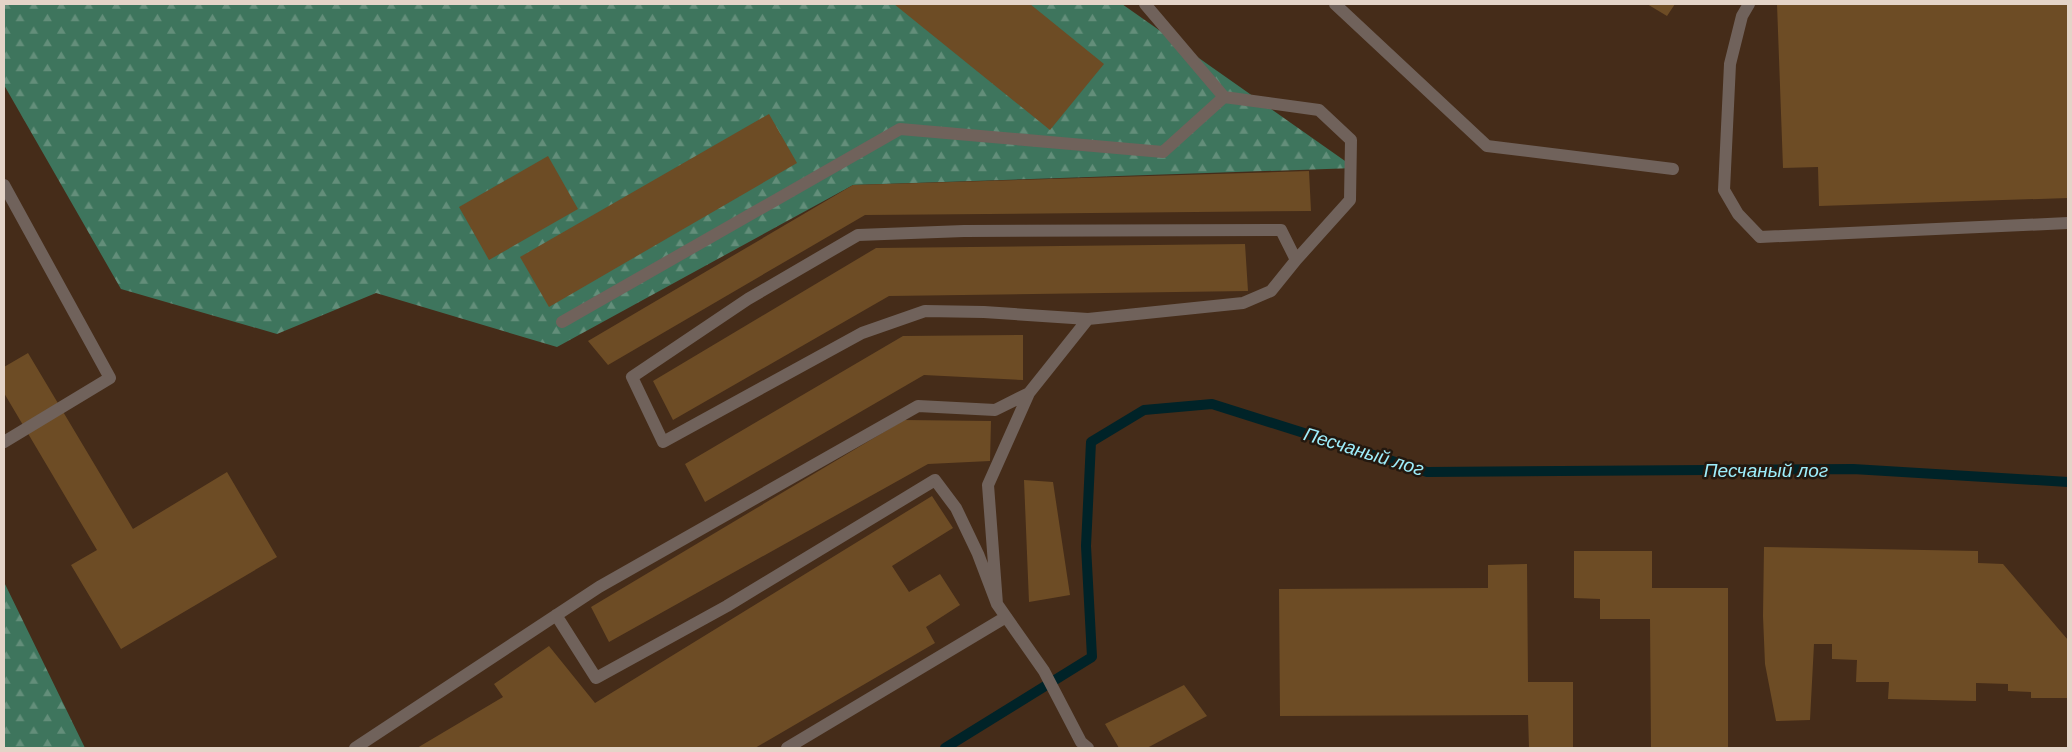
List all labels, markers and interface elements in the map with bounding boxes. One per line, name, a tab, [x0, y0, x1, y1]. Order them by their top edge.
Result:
water label: Песчаный лог	[1301, 423, 1426, 480]
water label: Песчаный лог	[1704, 460, 1828, 481]

